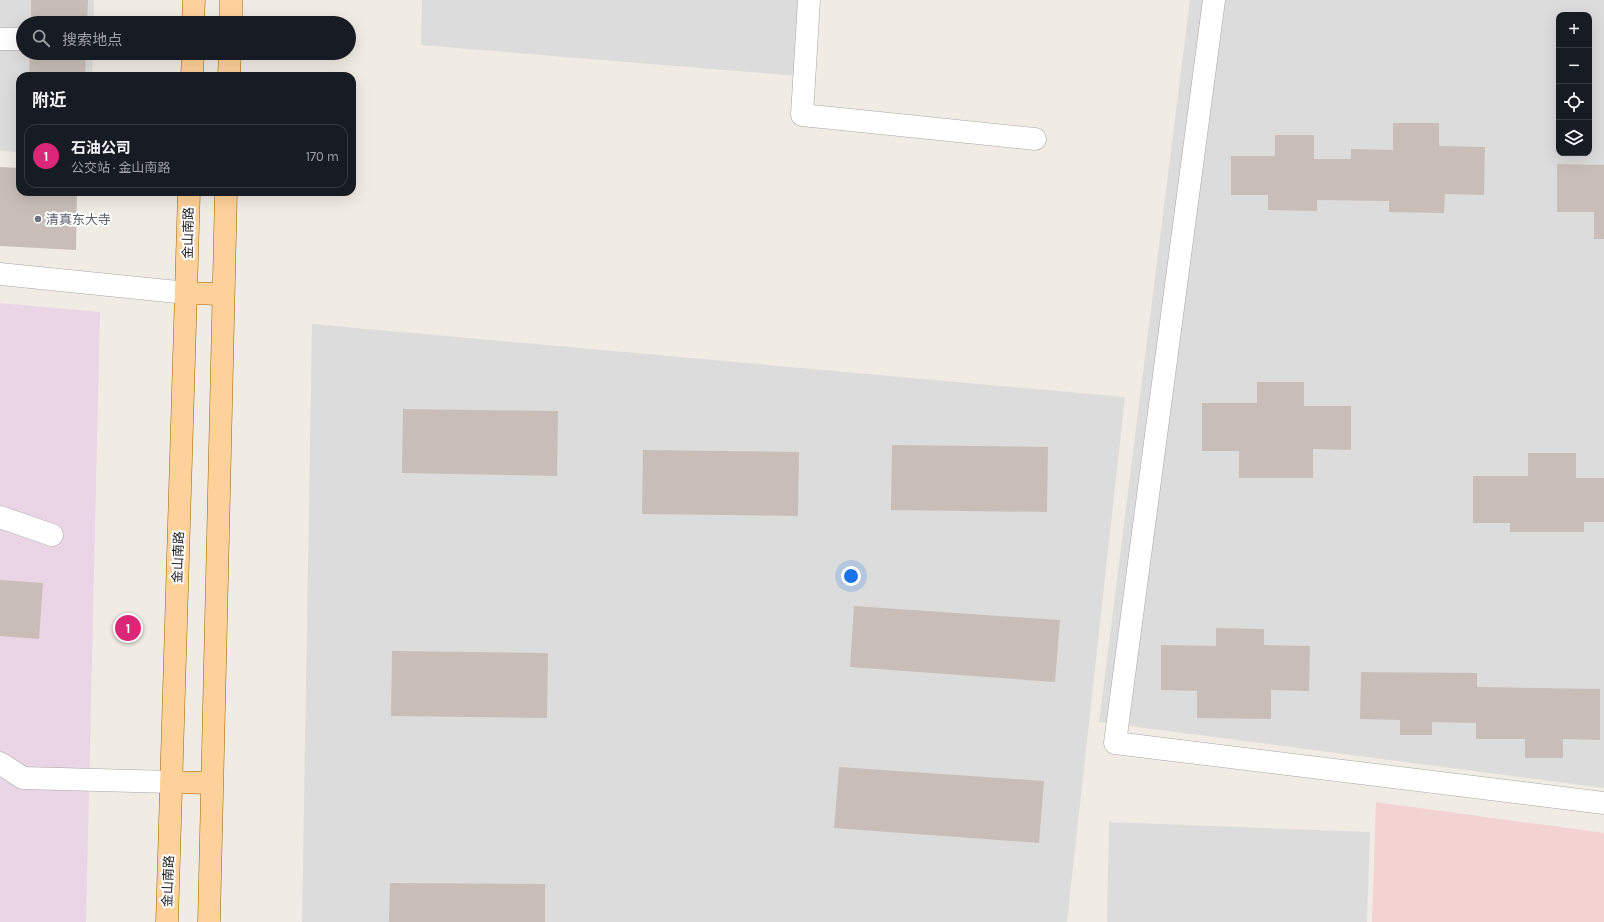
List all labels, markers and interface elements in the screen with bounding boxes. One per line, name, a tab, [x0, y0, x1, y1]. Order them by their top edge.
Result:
map controls	[1556, 12, 1592, 156]
button: +	[1556, 12, 1592, 48]
search box	[16, 16, 356, 60]
icon: search	[30, 27, 52, 49]
text: 搜索地点	[62, 31, 122, 49]
button: −	[1556, 48, 1592, 84]
button: locate	[1556, 84, 1592, 120]
text: 附近	[32, 90, 66, 110]
button: layers	[1556, 120, 1592, 156]
text: 石油公司	[71, 139, 131, 157]
text: 1	[44, 149, 48, 164]
text: 170 m	[306, 149, 339, 164]
text: 公交站 · 金山南路	[71, 160, 171, 175]
street label: 金山南路	[180, 207, 196, 259]
place label: 清真东大寺	[46, 212, 111, 227]
marker: 清真东大寺	[33, 214, 43, 224]
street label: 金山南路	[170, 531, 186, 583]
your location	[841, 566, 861, 586]
pin: 1	[115, 613, 141, 643]
street label: 金山南路	[160, 855, 176, 907]

